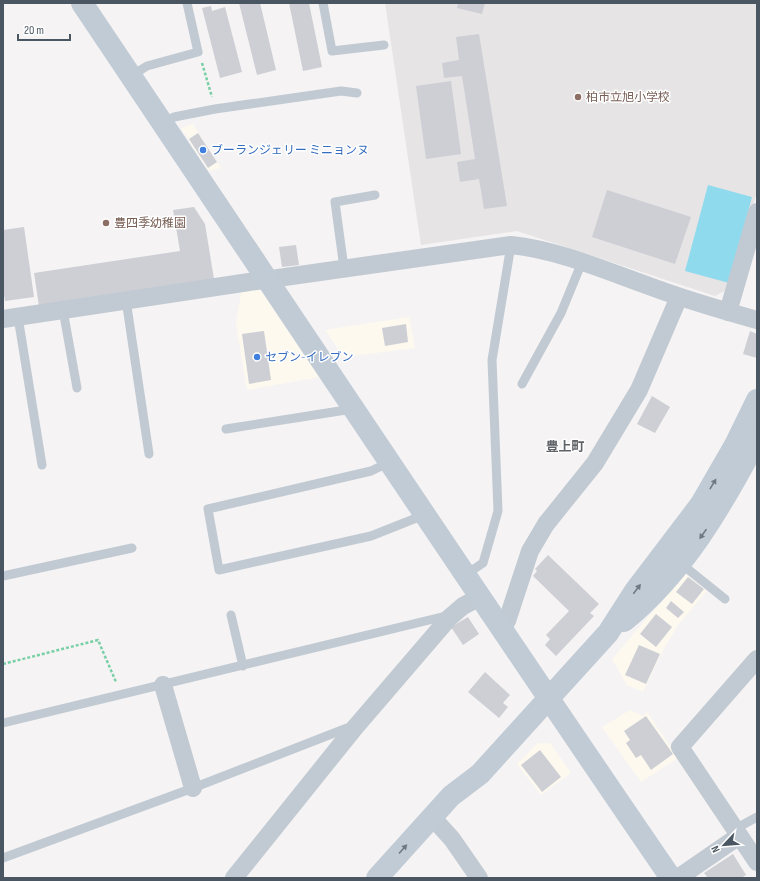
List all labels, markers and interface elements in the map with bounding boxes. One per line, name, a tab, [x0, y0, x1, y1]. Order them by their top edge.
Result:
scale bar	[18, 16, 70, 42]
text: 20 m	[24, 23, 44, 38]
place label: 柏市立旭小学校	[586, 90, 670, 105]
marker: 柏市立旭小学校	[573, 92, 583, 102]
place label: ブーランジェリー ミニョンヌ	[211, 143, 369, 158]
marker: ブーランジェリー ミニョンヌ	[198, 145, 208, 155]
place label: 豊四季幼稚園	[114, 216, 186, 231]
marker: 豊四季幼稚園	[101, 218, 111, 228]
place label: セブン-イレブン	[265, 350, 353, 365]
marker: セブン-イレブン	[252, 352, 262, 362]
district label: 豊上町	[545, 439, 585, 455]
one-way arrow	[710, 478, 717, 489]
one-way arrow	[699, 528, 707, 539]
one-way arrow	[633, 583, 641, 594]
north arrow	[704, 825, 744, 865]
one-way arrow	[398, 844, 408, 854]
text: N	[708, 844, 723, 855]

